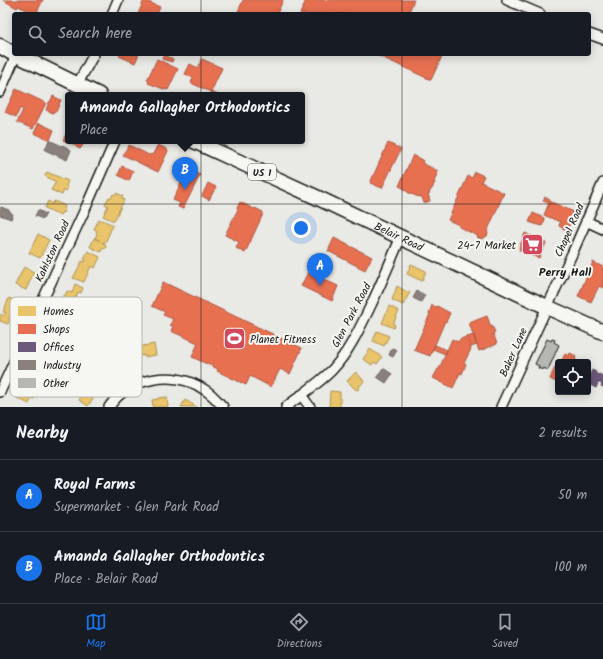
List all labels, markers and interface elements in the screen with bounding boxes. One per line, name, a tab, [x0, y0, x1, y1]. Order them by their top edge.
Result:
search box	[12, 12, 591, 56]
text: Search here	[58, 22, 132, 46]
icon: search	[26, 23, 48, 45]
popup	[65, 92, 305, 144]
text: Amanda Gallagher Orthodontics	[80, 96, 290, 120]
text: Place	[80, 120, 108, 141]
pin: B	[172, 157, 198, 190]
road number: US 1	[248, 164, 276, 180]
street label: Chapel Road	[550, 200, 590, 260]
street label: Kahlston Road	[31, 217, 75, 285]
your location	[291, 218, 311, 238]
street label: Belair Road	[371, 218, 427, 257]
supermarket icon: 24-7 Market	[519, 232, 545, 258]
place label: 24-7 Market	[457, 237, 517, 255]
pin: A	[307, 253, 333, 286]
district label: Perry Hall	[539, 263, 592, 282]
street label: Glen Park Road	[327, 279, 377, 351]
legend	[10, 297, 142, 397]
text: Homes	[43, 303, 74, 321]
text: Shops	[43, 321, 70, 339]
street label: Baker Lane	[495, 325, 533, 380]
sports icon: Planet Fitness	[222, 326, 248, 352]
place label: Planet Fitness	[250, 331, 316, 349]
text: Offices	[43, 339, 75, 357]
text: Industry	[43, 357, 82, 375]
map controls	[555, 359, 591, 395]
button: locate	[555, 359, 591, 395]
text: Other	[43, 375, 70, 393]
text: Nearby	[16, 420, 68, 447]
text: 2 results	[539, 423, 587, 444]
text: Royal Farms	[54, 473, 136, 497]
text: A	[25, 485, 33, 506]
text: 50 m	[558, 485, 587, 506]
text: Supermarket · Glen Park Road	[54, 497, 219, 518]
text: Amanda Gallagher Orthodontics	[54, 545, 265, 569]
text: B	[25, 557, 33, 578]
text: 100 m	[554, 557, 587, 578]
text: Place · Belair Road	[54, 569, 158, 590]
tab: Map	[85, 611, 107, 653]
tab: Directions	[277, 611, 322, 653]
tab: Saved	[492, 611, 518, 653]

